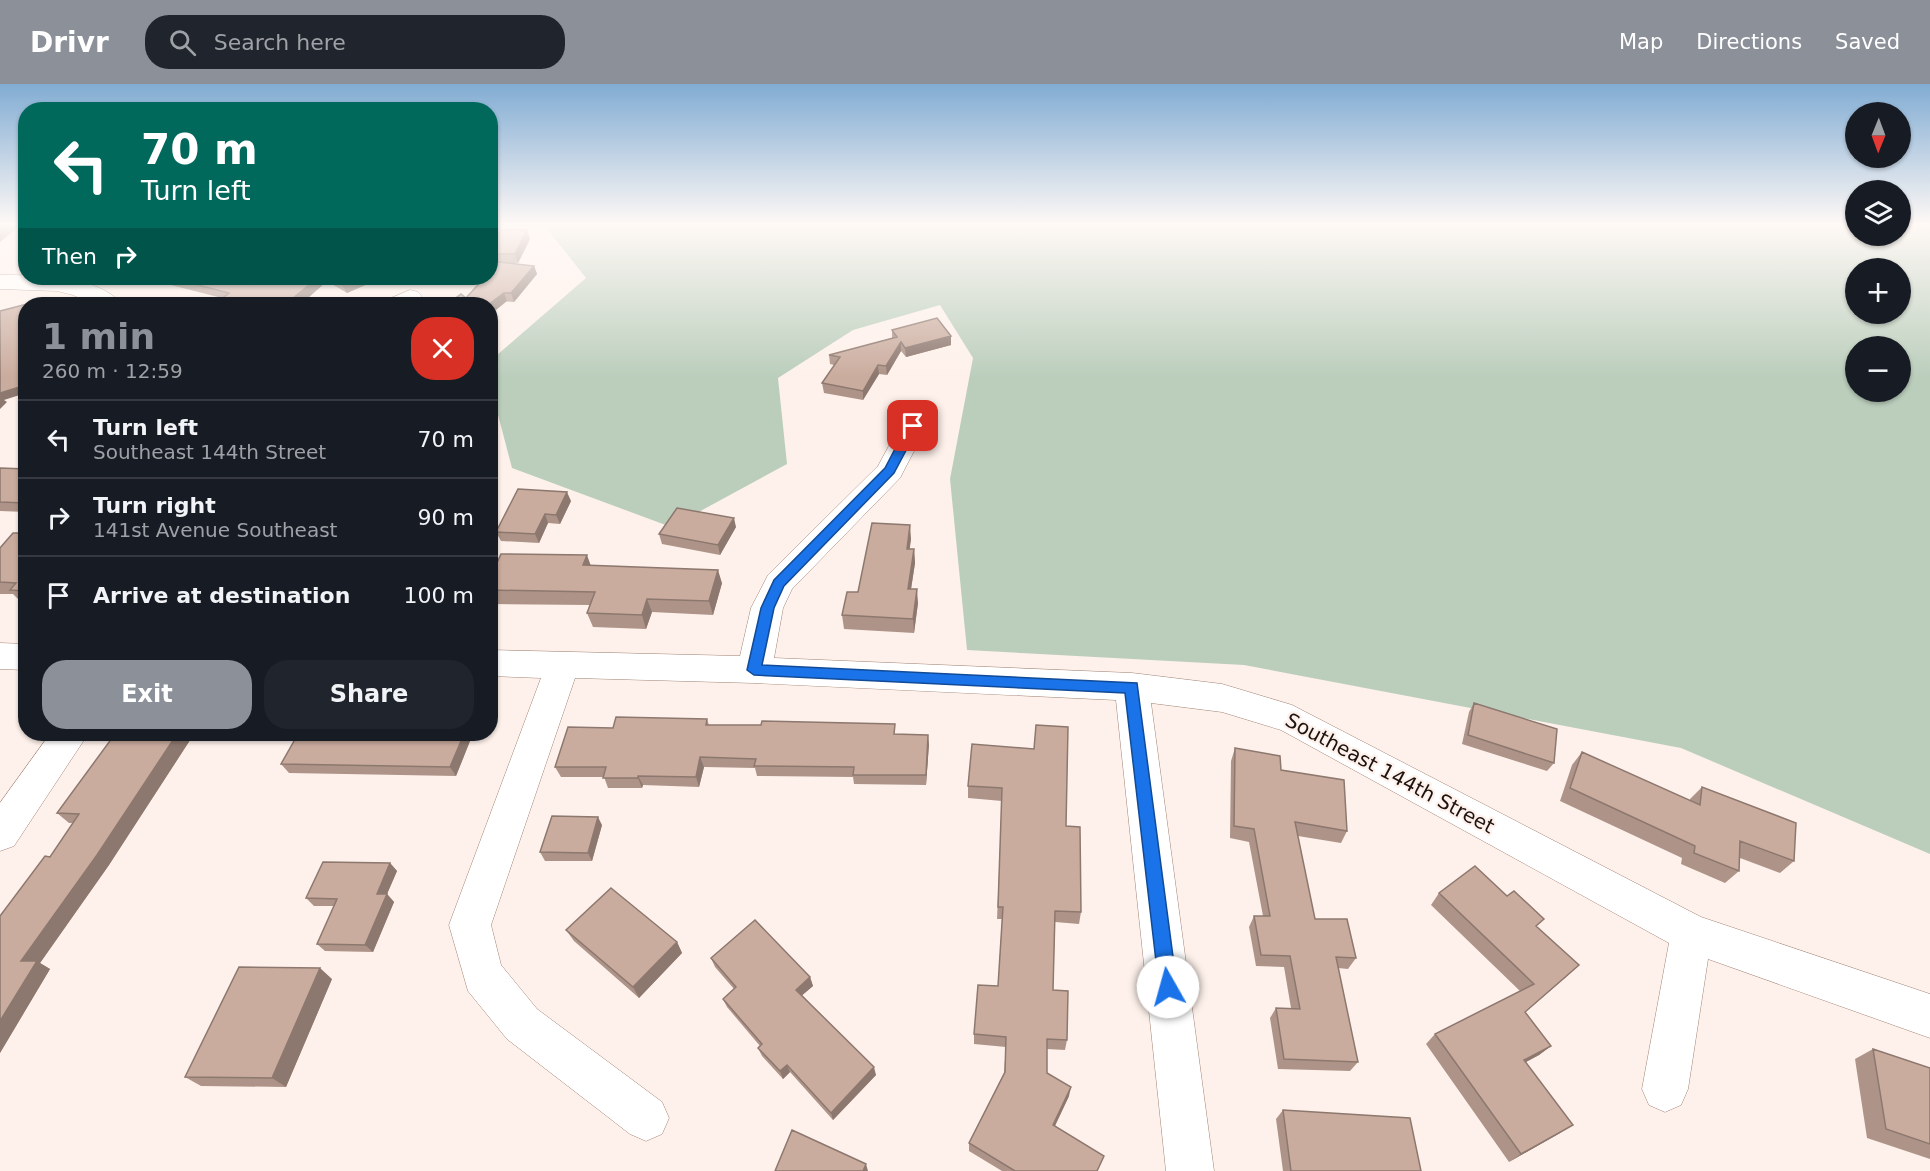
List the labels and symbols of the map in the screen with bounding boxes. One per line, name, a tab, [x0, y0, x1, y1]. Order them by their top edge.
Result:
north arrow	[1845, 102, 1911, 168]
pin	[887, 400, 938, 451]
street label: Southeast 144th Street	[1281, 708, 1499, 838]
position arrow	[1136, 955, 1200, 1019]

